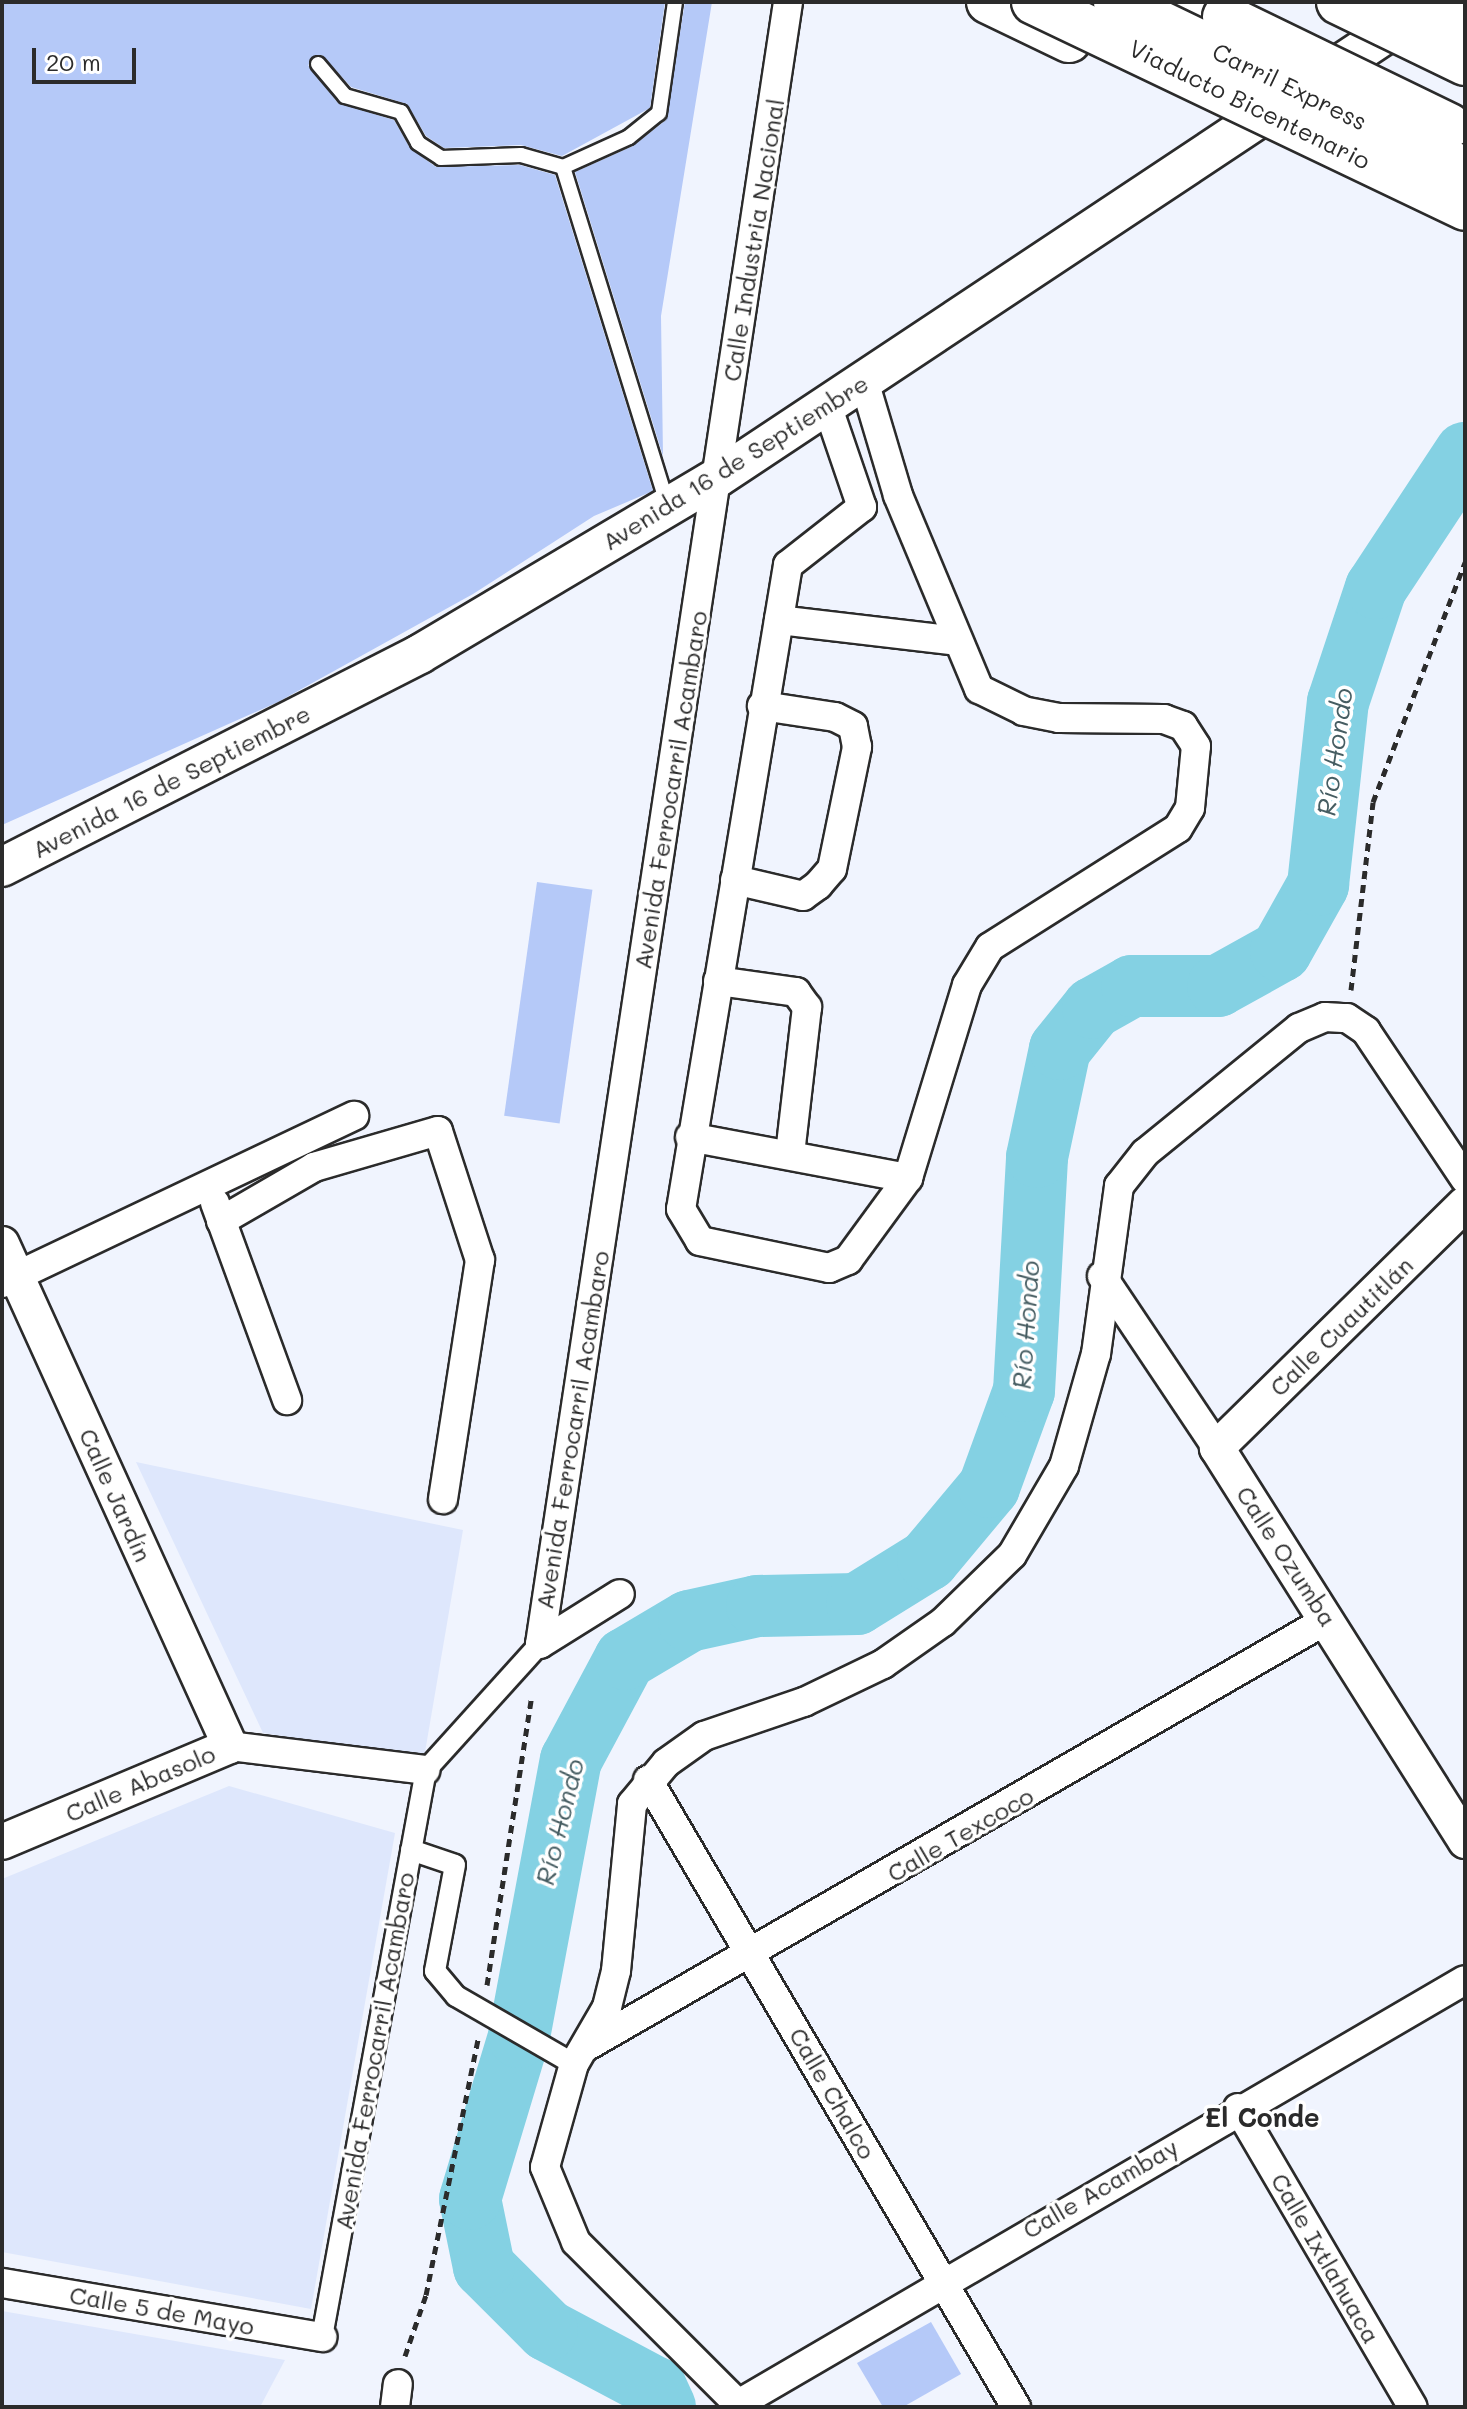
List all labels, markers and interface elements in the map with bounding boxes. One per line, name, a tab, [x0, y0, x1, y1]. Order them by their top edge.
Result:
scale bar	[36, 32, 140, 82]
street label: Viaducto Bicentenario	[1125, 33, 1375, 175]
street label: Carril Express	[1208, 36, 1372, 136]
text: 20 m	[46, 46, 101, 77]
street label: Calle Industria Nacional	[716, 97, 790, 383]
street label: Avenida 16 de Septiembre	[597, 368, 873, 556]
street label: Avenida Ferrocarril Acambaro	[627, 609, 713, 971]
water label: Río Hondo	[1311, 686, 1359, 818]
street label: Avenida 16 de Septiembre	[27, 698, 315, 864]
street label: Avenida Ferrocarril Acambaro	[529, 1249, 615, 1611]
street label: Calle Cuautitlán	[1263, 1250, 1419, 1402]
water label: Río Hondo	[1006, 1260, 1046, 1390]
street label: Calle Jardín	[74, 1424, 158, 1566]
street label: Calle Ozumba	[1231, 1480, 1343, 1632]
street label: Calle Abasolo	[61, 1739, 219, 1827]
water label: Río Hondo	[529, 1756, 591, 1888]
street label: Calle Texcoco	[882, 1781, 1038, 1887]
street label: Avenida Ferrocarril Acambaro	[328, 1870, 420, 2232]
street label: Calle Chalco	[784, 2022, 882, 2164]
district label: El Conde	[1205, 2102, 1319, 2134]
street label: Calle Acambay	[1017, 2132, 1183, 2244]
street label: Calle Ixtlahuaca	[1266, 2168, 1386, 2348]
street label: Calle 5 de Mayo	[67, 2280, 257, 2340]

